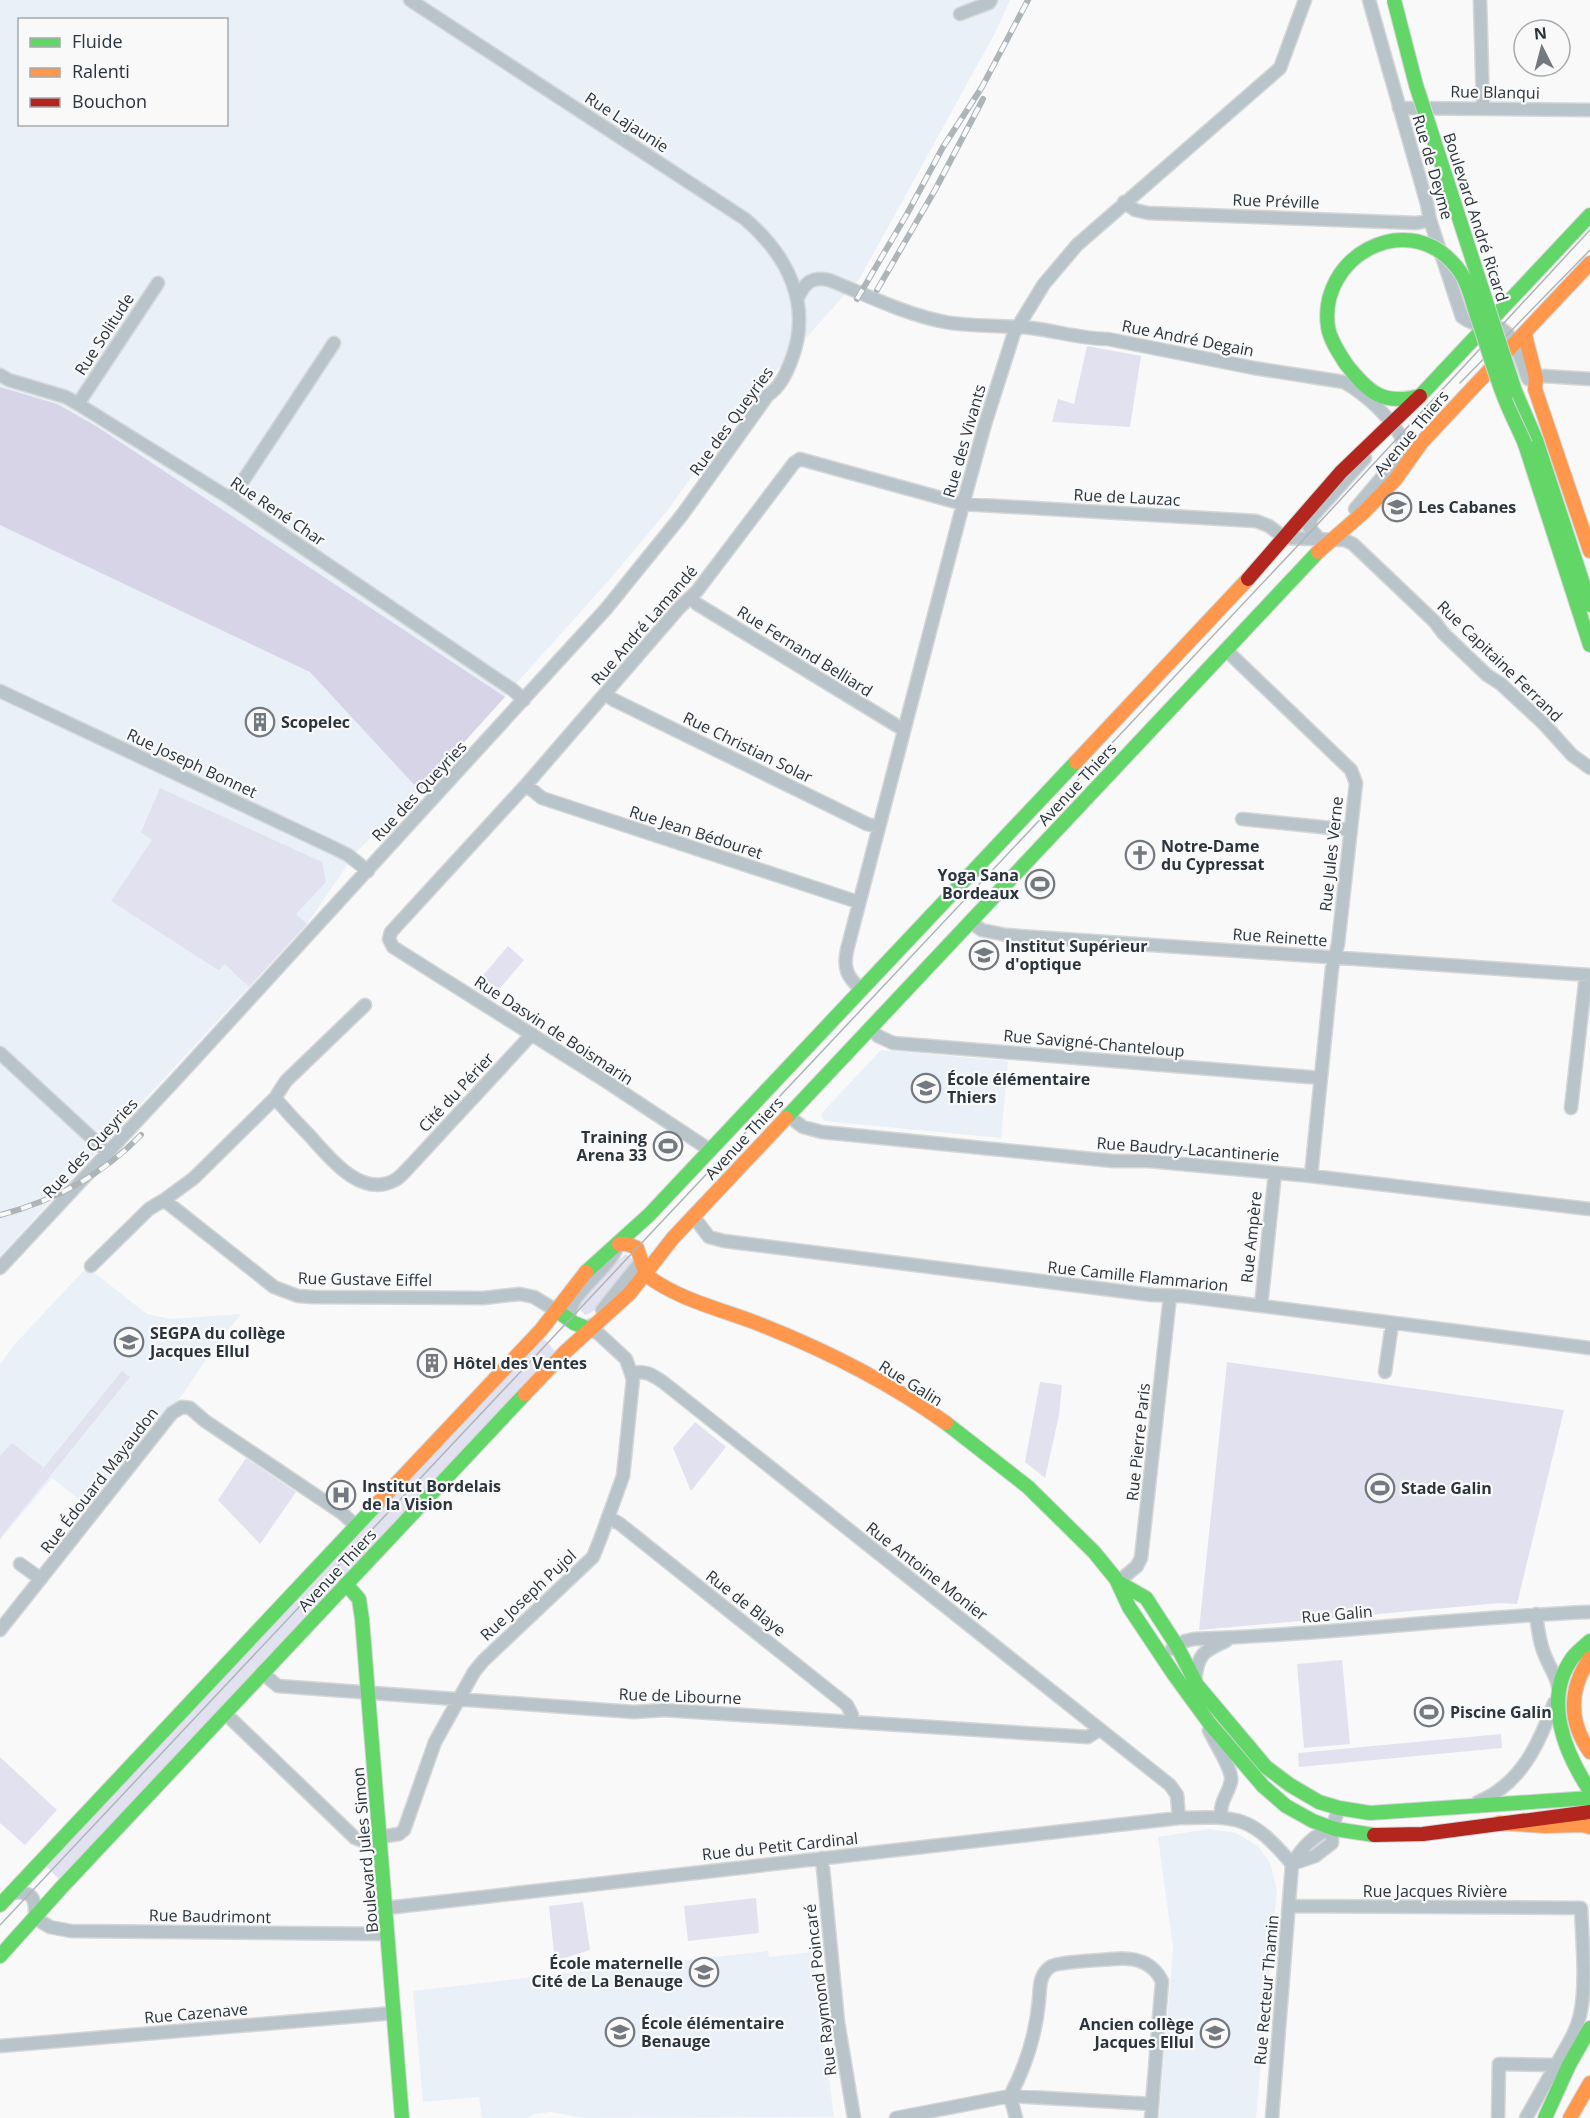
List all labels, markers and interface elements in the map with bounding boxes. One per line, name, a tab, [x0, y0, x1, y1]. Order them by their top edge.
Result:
legend	[18, 18, 228, 126]
north arrow	[1512, 18, 1572, 78]
text: N	[1533, 21, 1548, 45]
text: Fluide	[72, 29, 123, 53]
text: Ralenti	[72, 59, 130, 83]
street label: Rue Blanqui	[1450, 80, 1540, 104]
street label: Rue Lajaunie	[581, 87, 673, 157]
text: Bouchon	[72, 89, 147, 113]
street label: Rue de Deyme	[1408, 112, 1458, 222]
street label: Boulevard André Ricard	[1438, 130, 1514, 304]
street label: Rue Préville	[1232, 188, 1320, 214]
street label: Rue Solitude	[69, 289, 139, 379]
street label: Rue André Degain	[1120, 314, 1256, 362]
street label: Rue des Queyries	[684, 362, 778, 480]
street label: Rue des Vivants	[937, 382, 991, 500]
street label: Avenue Thiers	[1369, 385, 1453, 481]
street label: Rue René Char	[226, 471, 330, 551]
street label: Rue de Lauzac	[1073, 483, 1181, 511]
school or university icon: Les Cabanes	[1381, 491, 1413, 523]
place label: Les Cabanes	[1418, 496, 1516, 518]
street label: Rue André Lamandé	[586, 561, 702, 689]
street label: Rue Capitaine Ferrand	[1433, 595, 1567, 727]
street label: Rue Fernand Belliard	[733, 600, 877, 702]
building icon: Scopelec	[244, 706, 276, 738]
street label: Rue Christian Solar	[680, 706, 817, 788]
place label: Scopelec	[281, 711, 350, 733]
street label: Rue Joseph Bonnet	[123, 723, 261, 803]
street label: Rue des Queyries	[367, 736, 471, 846]
street label: Avenue Thiers	[1033, 738, 1121, 830]
street label: Rue Jules Verne	[1314, 795, 1348, 913]
street label: Rue Jean Bédouret	[627, 800, 766, 864]
place label: Notre-Dame du Cypressat	[1161, 835, 1265, 875]
church icon: Notre-Dame du Cypressat	[1124, 839, 1156, 871]
place label: Yoga Sana Bordeaux	[938, 864, 1020, 904]
sports icon: Yoga Sana Bordeaux	[1024, 868, 1056, 900]
street label: Rue Reinette	[1232, 923, 1328, 951]
place label: Institut Supérieur d'optique	[1005, 935, 1147, 975]
school or university icon: Institut Supérieur d'optique	[968, 939, 1000, 971]
street label: Rue Dasvin de Boismarin	[470, 970, 638, 1090]
street label: Rue Savigné-Chanteloup	[1003, 1024, 1185, 1062]
street label: Cité du Périer	[413, 1047, 499, 1137]
place label: École élémentaire Thiers	[947, 1068, 1090, 1108]
school or university icon: École élémentaire Thiers	[910, 1072, 942, 1104]
street label: Avenue Thiers	[700, 1092, 788, 1184]
street label: Rue des Queyries	[38, 1093, 142, 1203]
place label: Training Arena 33	[577, 1126, 647, 1166]
sports icon: Training Arena 33	[652, 1130, 684, 1162]
street label: Rue Baudry-Lacantinerie	[1096, 1132, 1280, 1166]
street label: Rue Ampère	[1235, 1190, 1267, 1284]
street label: Rue Camille Flammarion	[1047, 1256, 1229, 1296]
street label: Rue Gustave Eiffel	[298, 1267, 432, 1291]
place label: SEGPA du collège Jacques Ellul	[148, 1322, 285, 1362]
school or university icon: SEGPA du collège Jacques Ellul	[113, 1326, 145, 1358]
building icon: Hôtel des Ventes	[416, 1347, 448, 1379]
place label: Hôtel des Ventes	[453, 1352, 587, 1374]
street label: Rue Galin	[875, 1355, 947, 1411]
street label: Rue Pierre Paris	[1121, 1382, 1155, 1502]
street label: Rue Édouard Mayaudon	[35, 1402, 163, 1558]
sports icon: Stade Galin	[1364, 1472, 1396, 1504]
place label: Institut Bordelais de la Vision	[362, 1475, 501, 1515]
place label: Stade Galin	[1401, 1477, 1492, 1499]
hospital icon: Institut Bordelais de la Vision	[325, 1479, 357, 1511]
street label: Rue Antoine Monier	[862, 1517, 993, 1626]
street label: Avenue Thiers	[293, 1524, 381, 1616]
street label: Rue Joseph Pujol	[475, 1545, 581, 1645]
street label: Rue de Blaye	[701, 1565, 791, 1641]
street label: Rue Galin	[1301, 1600, 1373, 1628]
street label: Rue de Libourne	[618, 1683, 742, 1709]
sports icon: Piscine Galin	[1413, 1696, 1445, 1728]
place label: Piscine Galin	[1450, 1701, 1552, 1723]
street label: Boulevard Jules Simon	[347, 1766, 383, 1934]
street label: Rue du Petit Cardinal	[701, 1827, 859, 1865]
street label: Rue Jacques Rivière	[1363, 1880, 1507, 1902]
street label: Rue Raymond Poincaré	[799, 1903, 841, 2077]
street label: Rue Baudrimont	[149, 1904, 272, 1928]
street label: Rue Recteur Thamin	[1248, 1914, 1284, 2066]
place label: École maternelle Cité de La Benauge	[531, 1952, 683, 1992]
school or university icon: École maternelle Cité de La Benauge	[688, 1956, 720, 1988]
street label: Rue Cazenave	[143, 1998, 249, 2028]
place label: École élémentaire Benauge	[641, 2012, 784, 2052]
place label: Ancien collège Jacques Ellul	[1079, 2013, 1194, 2053]
school or university icon: École élémentaire Benauge	[604, 2016, 636, 2048]
school or university icon: Ancien collège Jacques Ellul	[1199, 2017, 1231, 2049]

